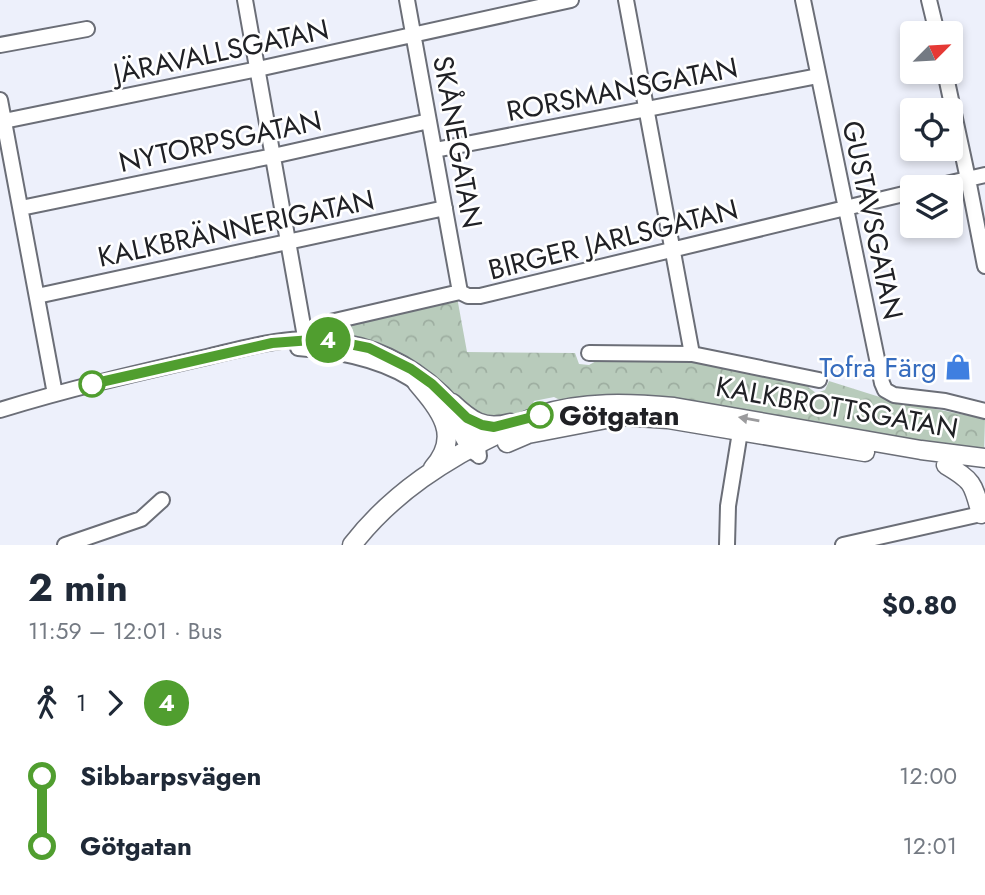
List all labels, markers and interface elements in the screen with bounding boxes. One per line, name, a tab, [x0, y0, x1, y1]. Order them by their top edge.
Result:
street label: JÄRAVALLSGATAN	[106, 9, 332, 95]
north arrow	[900, 21, 962, 84]
map controls	[900, 21, 963, 238]
street label: RORSMANSGATAN	[503, 47, 741, 132]
street label: SKÅNEGATAN	[422, 53, 493, 232]
button: locate	[900, 98, 963, 161]
street label: NYTORPSGATAN	[115, 100, 325, 183]
street label: GUSTAVSGATAN	[831, 117, 914, 323]
button: layers	[900, 175, 963, 238]
street label: KALKBRÄNNERIGATAN	[94, 179, 378, 278]
street label: BIRGER JARLSGATAN	[484, 189, 742, 290]
line badge: 4	[305, 317, 351, 363]
text: 4	[320, 322, 336, 357]
place label: Tofra Färg	[819, 347, 937, 388]
shop icon: Tofra Färg	[943, 352, 973, 382]
street label: KALKBROTTSGATAN	[713, 366, 961, 449]
unlabelled marker	[79, 371, 105, 397]
place label: Götgatan	[559, 395, 680, 436]
marker: Götgatan	[527, 402, 553, 428]
one-way arrow	[738, 413, 760, 424]
text: 2 min	[28, 560, 128, 615]
text: $0.80	[882, 586, 957, 624]
text: 11:59 – 12:01 · Bus	[28, 614, 222, 648]
icon: walk	[28, 684, 66, 722]
icon: forward	[96, 684, 134, 722]
text: 4	[158, 685, 175, 720]
text: 1	[76, 686, 86, 720]
text: Sibbarpsvägen	[80, 757, 262, 795]
text: 12:00	[899, 759, 957, 793]
text: Götgatan	[80, 827, 192, 865]
text: 12:01	[903, 829, 957, 863]

